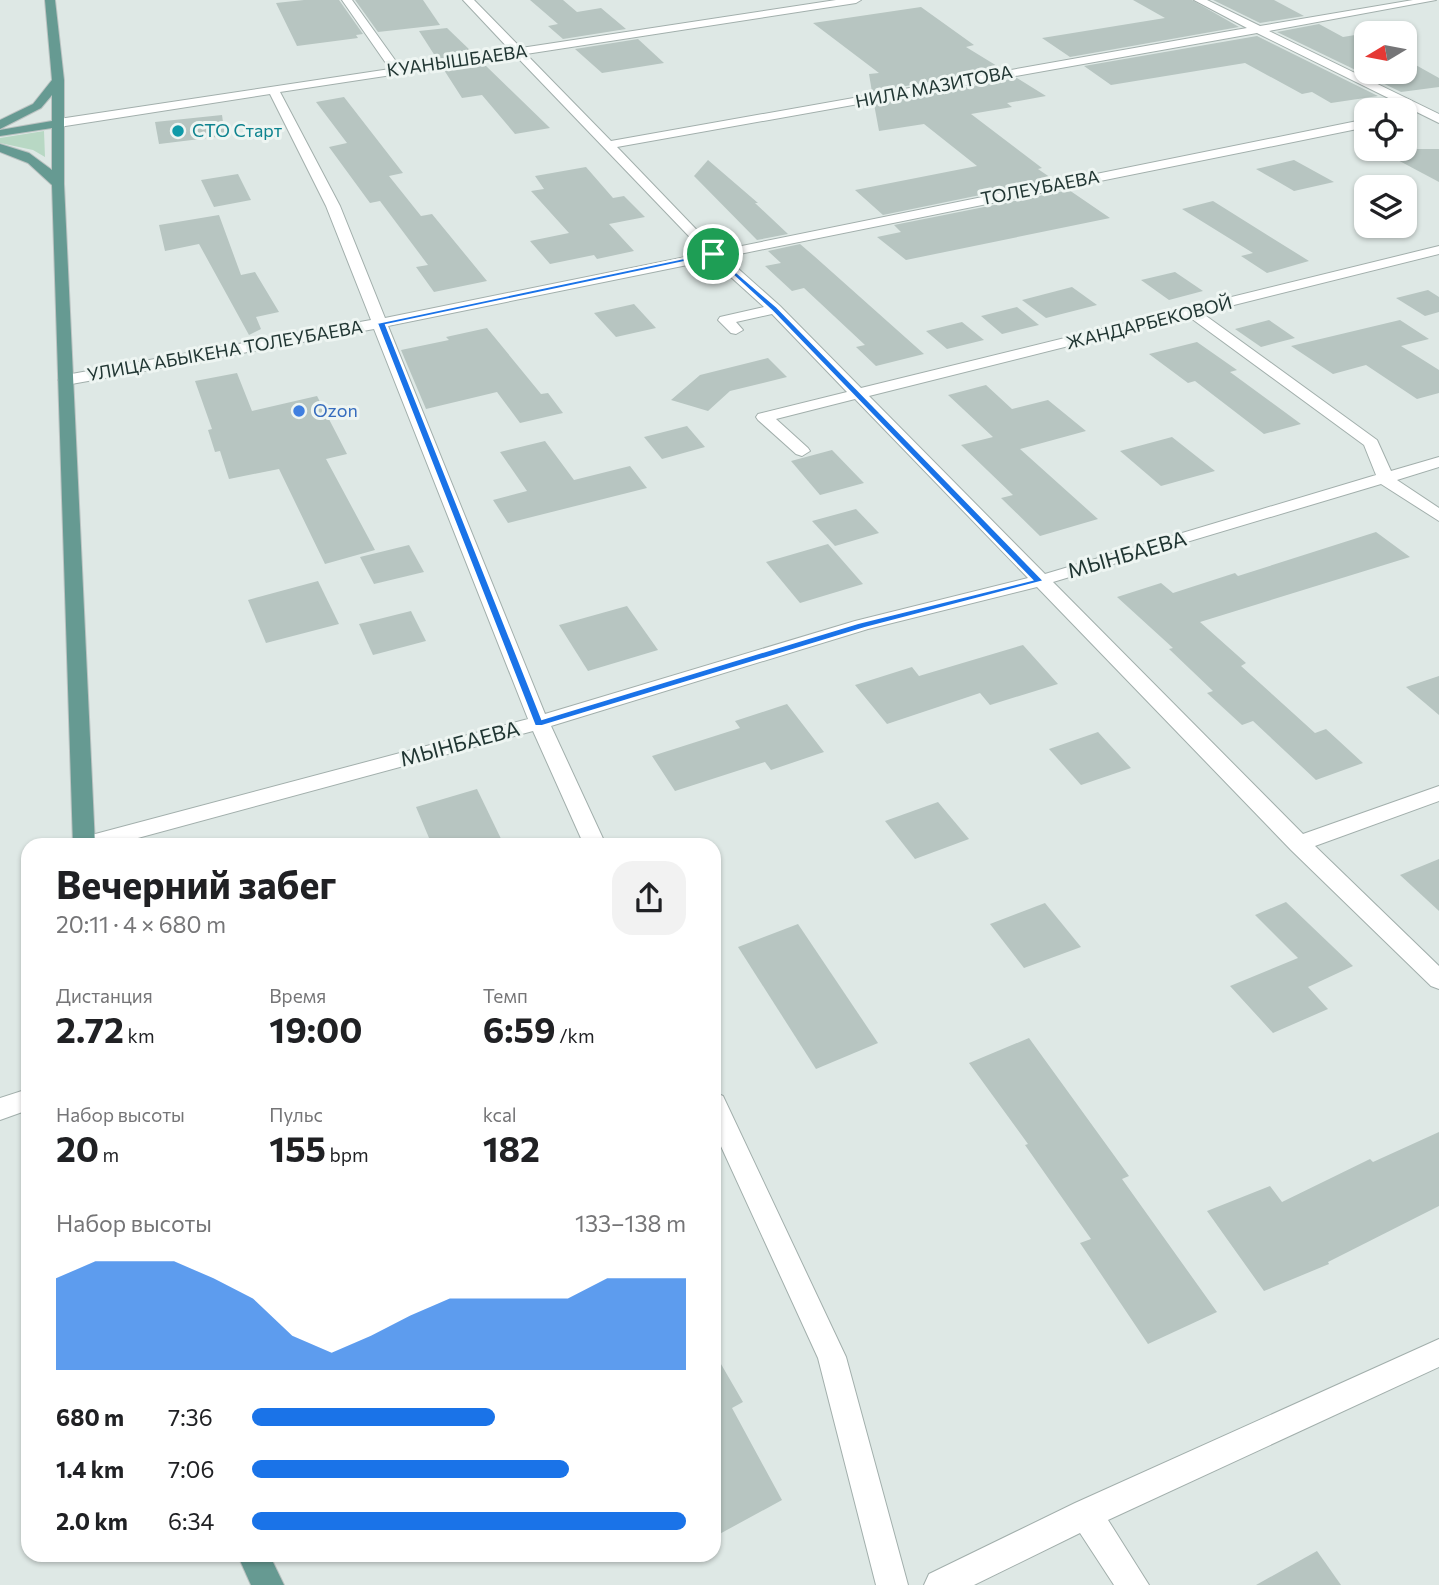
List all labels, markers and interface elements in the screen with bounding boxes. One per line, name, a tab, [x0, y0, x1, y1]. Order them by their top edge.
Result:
north arrow	[1354, 21, 1418, 84]
map controls	[1354, 21, 1417, 238]
street label: КУАНЫШБАЕВА	[385, 39, 529, 81]
street label: НИЛА МАЗИТОВА	[853, 60, 1014, 112]
button: locate	[1354, 98, 1417, 161]
place label: СТО Старт	[192, 119, 283, 141]
marker: СТО Старт	[170, 123, 186, 139]
street label: ТОЛЕУБАЕВА	[979, 165, 1101, 209]
button: layers	[1354, 175, 1417, 238]
pin	[683, 224, 743, 284]
icon: arrive	[694, 235, 732, 273]
street label: ЖАНДАРБЕКОВОЙ	[1063, 291, 1234, 353]
street label: УЛИЦА АБЫКЕНА ТОЛЕУБАЕВА	[85, 315, 364, 385]
place label: Ozon	[313, 399, 358, 421]
marker: Ozon	[291, 403, 307, 419]
street label: МЫНБАЕВА	[1064, 525, 1189, 582]
street label: МЫНБАЕВА	[397, 715, 522, 770]
text: Вечерний забег	[56, 860, 336, 907]
button: share	[612, 861, 686, 935]
text: 20:11 · 4 × 680 m	[56, 910, 226, 938]
text: Дистанция	[56, 984, 153, 1007]
text: Время	[269, 984, 326, 1007]
text: Темп	[483, 984, 528, 1007]
text: 2.72	[56, 1007, 124, 1050]
text: 19:00	[269, 1007, 363, 1050]
text: 6:59	[483, 1007, 556, 1050]
text: km	[124, 1024, 155, 1047]
text: /km	[556, 1024, 595, 1047]
text: Набор высоты	[56, 1103, 185, 1126]
text: Пульс	[269, 1103, 323, 1126]
text: kcal	[483, 1103, 517, 1126]
text: 20	[56, 1126, 99, 1169]
text: 155	[269, 1126, 326, 1169]
text: 182	[483, 1126, 540, 1169]
text: m	[99, 1143, 119, 1166]
text: bpm	[326, 1143, 369, 1166]
text: Набор высоты	[56, 1209, 212, 1237]
text: 133–138 m	[575, 1209, 686, 1237]
text: 680 m	[56, 1403, 124, 1431]
text: 7:36	[168, 1403, 213, 1431]
text: 1.4 km	[56, 1455, 124, 1483]
text: 7:06	[168, 1455, 215, 1483]
text: 2.0 km	[56, 1507, 128, 1535]
text: 6:34	[168, 1507, 214, 1535]

